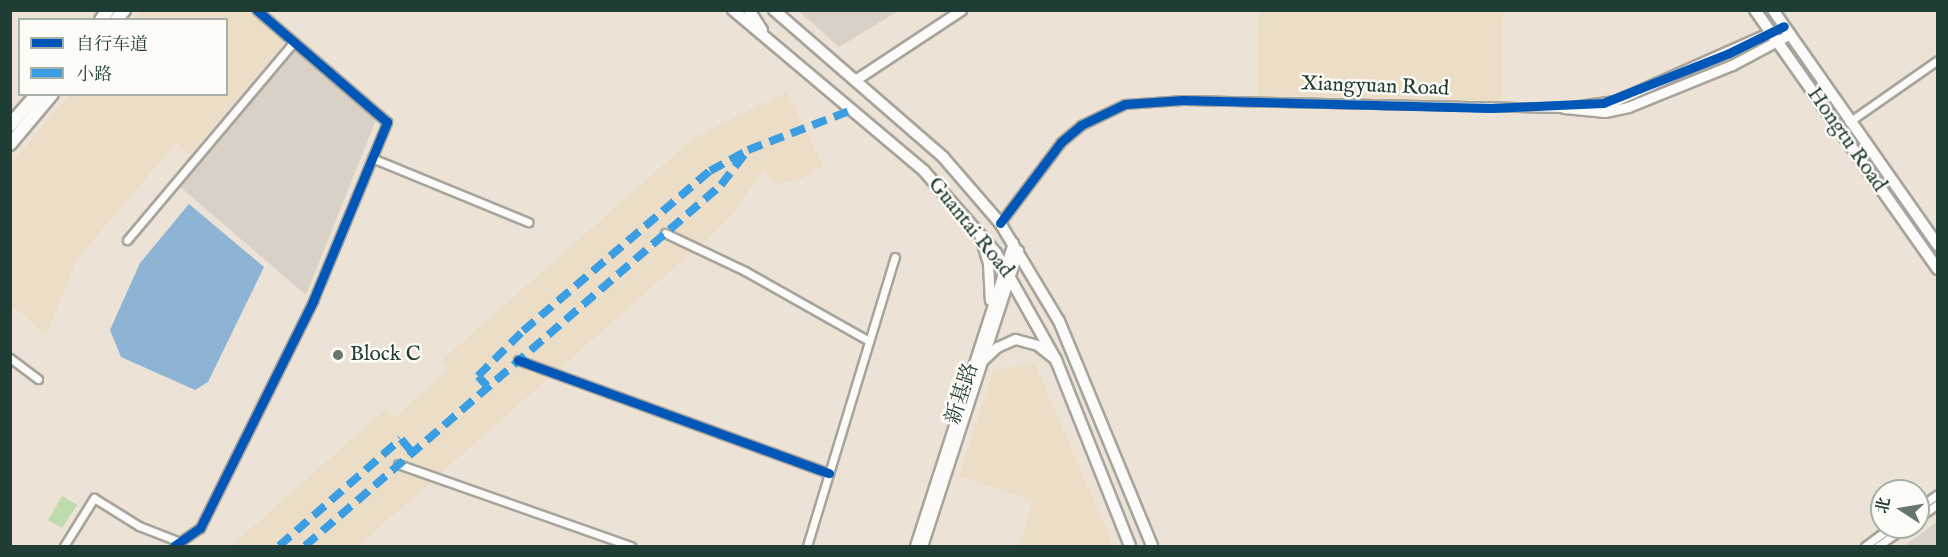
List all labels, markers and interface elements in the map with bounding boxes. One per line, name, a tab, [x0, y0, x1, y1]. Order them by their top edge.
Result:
legend	[18, 18, 228, 96]
text: 自行车道	[76, 34, 148, 57]
text: 小路	[76, 64, 112, 87]
street label: Xiangyuan Road	[1300, 72, 1450, 102]
street label: Hongtu Road	[1801, 83, 1891, 197]
street label: Guantai Road	[922, 173, 1018, 283]
place label: Block C	[350, 342, 421, 368]
marker: Block C	[331, 348, 345, 362]
street label: 新基路	[941, 360, 985, 428]
north arrow	[1870, 479, 1930, 539]
text: 北	[1873, 496, 1896, 516]

